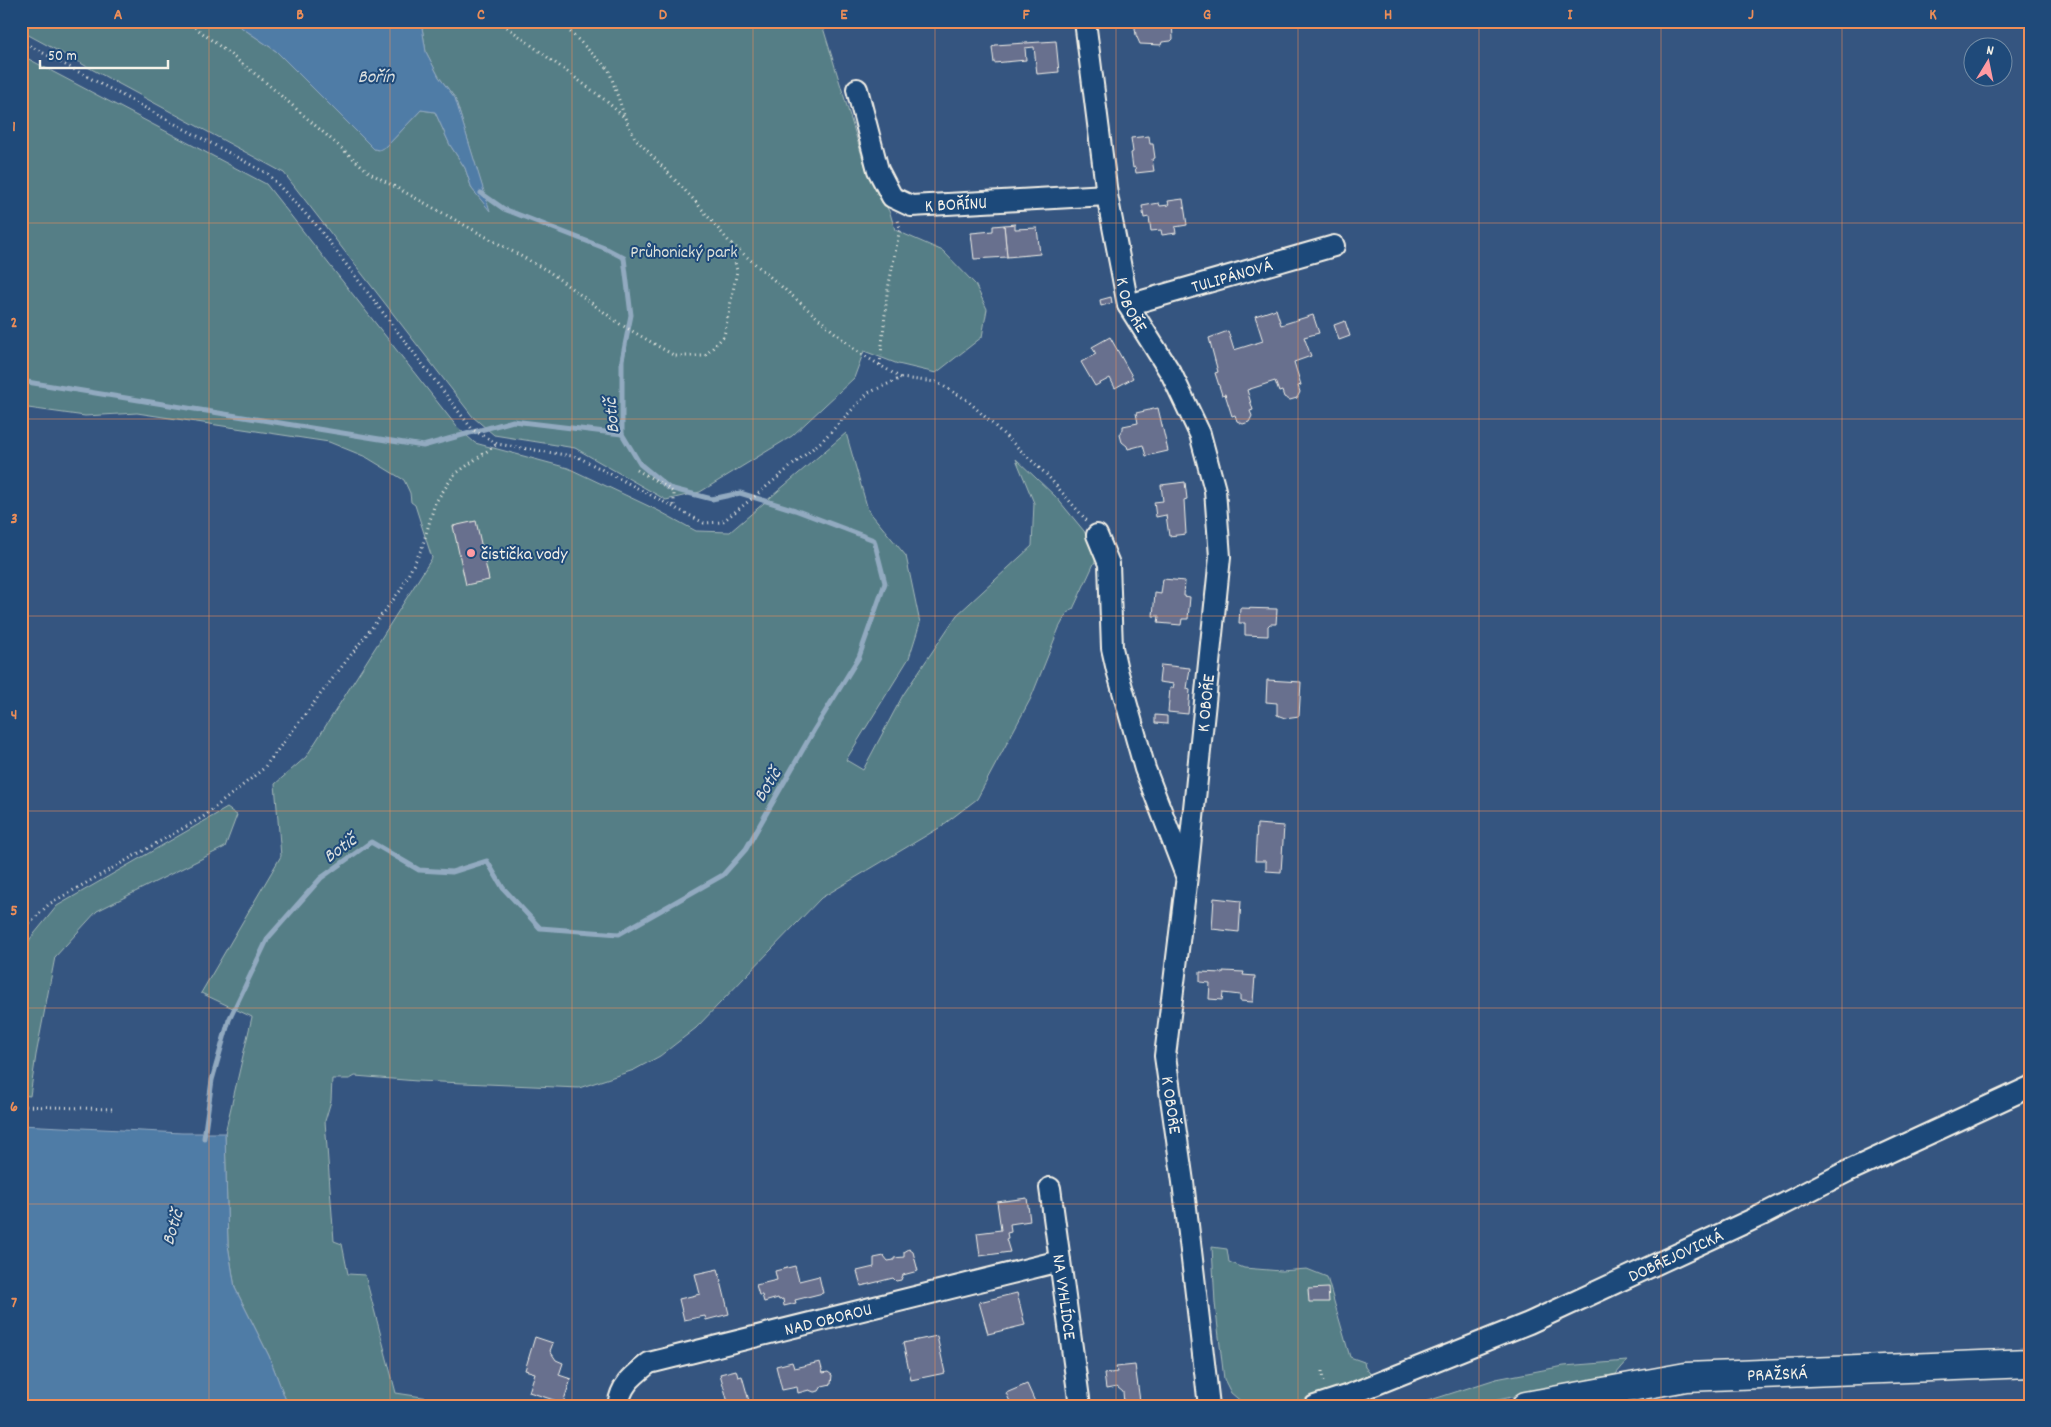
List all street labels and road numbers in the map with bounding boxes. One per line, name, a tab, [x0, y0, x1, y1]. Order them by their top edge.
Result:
street label: K BOŘÍNU	[924, 192, 988, 220]
street label: TULIPÁNOVÁ	[1189, 254, 1276, 301]
street label: K OBOŘE	[1108, 275, 1152, 338]
street label: K OBOŘE	[1192, 673, 1223, 733]
street label: K OBOŘE	[1153, 1075, 1186, 1136]
street label: DOBŘEJOVICKÁ	[1625, 1225, 1728, 1290]
street label: NA VYHLÍDCE	[1044, 1253, 1081, 1342]
street label: NAD OBOROU	[782, 1298, 875, 1344]
street label: PRAŽSKÁ	[1747, 1362, 1808, 1390]

